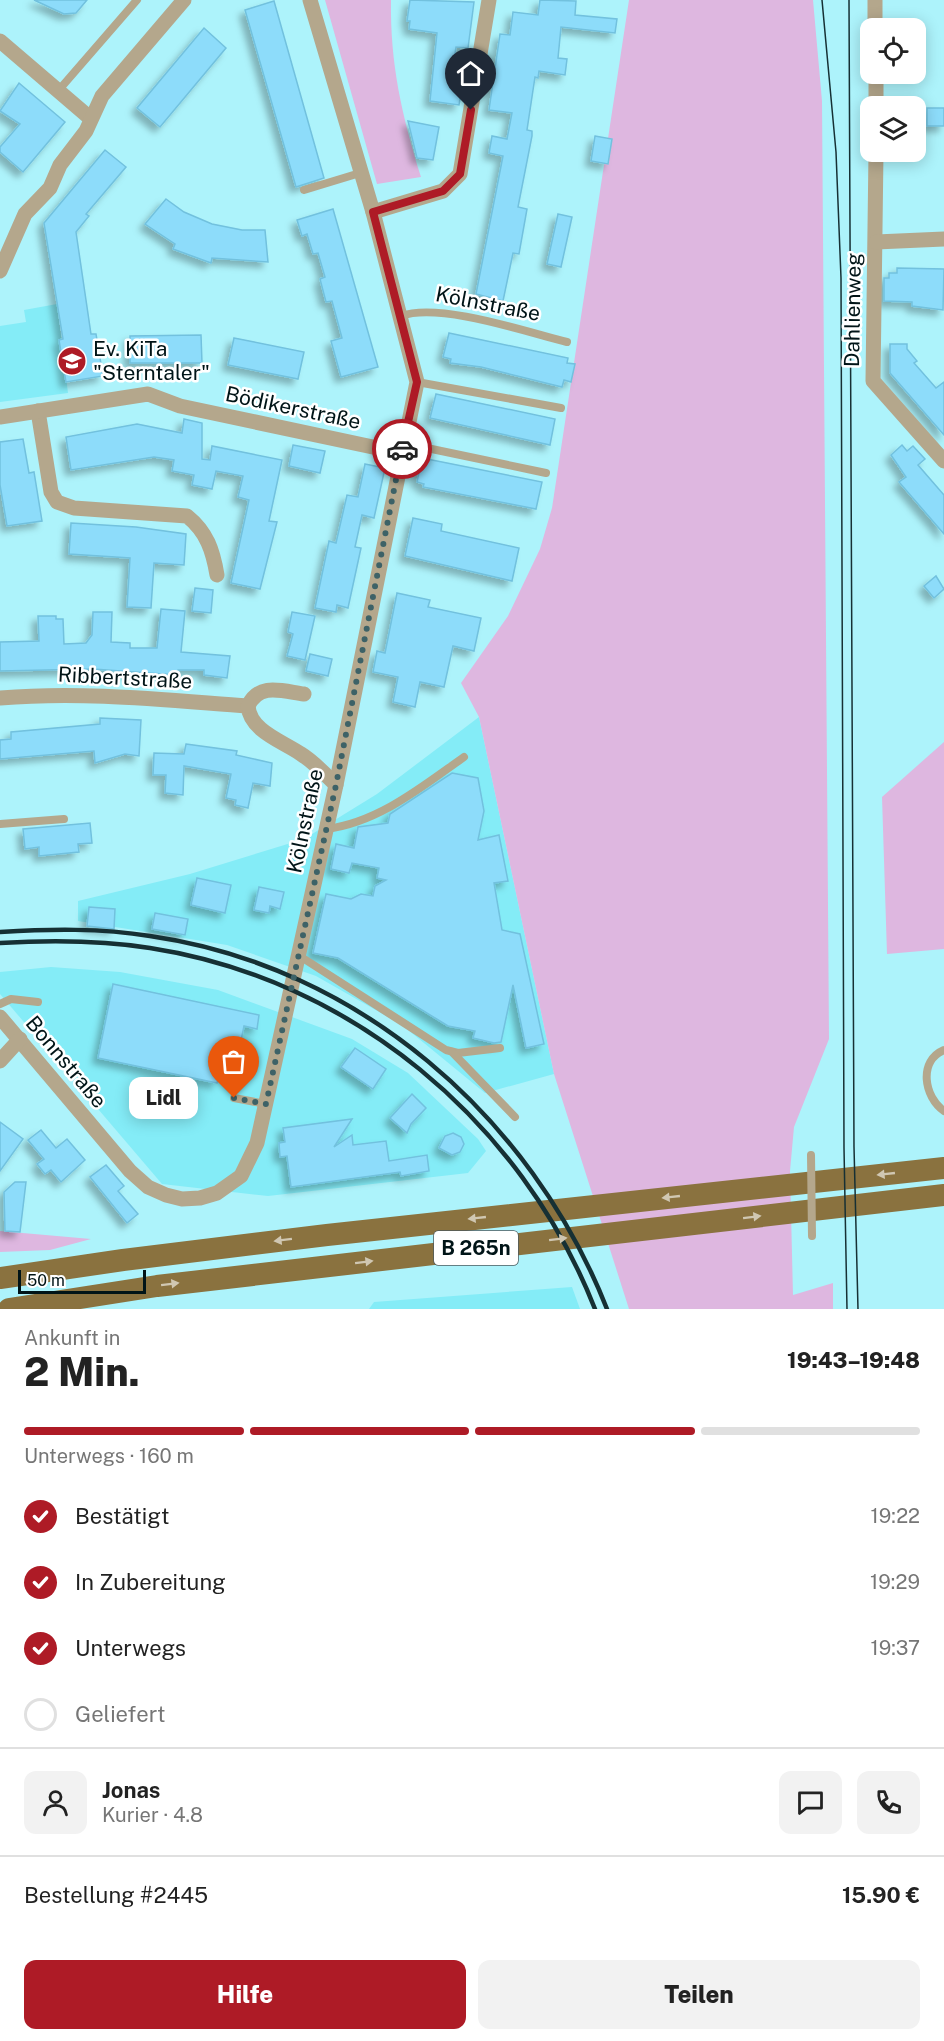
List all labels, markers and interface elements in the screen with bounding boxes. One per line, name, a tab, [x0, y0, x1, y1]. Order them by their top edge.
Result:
map controls	[860, 18, 926, 162]
button: locate	[860, 18, 926, 84]
pin	[445, 48, 496, 110]
icon: home	[454, 57, 487, 90]
button: layers	[860, 96, 926, 162]
street label: Dahlienweg	[839, 253, 866, 367]
street label: Kölnstraße	[434, 281, 543, 326]
place label: Ev. KiTa "Sterntaler"	[93, 336, 210, 385]
school or university icon: Ev. KiTa "Sterntaler"	[56, 345, 88, 377]
street label: Bödikerstraße	[223, 381, 363, 434]
courier	[372, 419, 432, 479]
icon: car	[386, 433, 419, 466]
street label: Ribbertstraße	[57, 661, 193, 694]
street label: Kölnstraße	[281, 766, 328, 875]
street label: Bonnstraße	[21, 1011, 112, 1113]
pin	[208, 1036, 259, 1098]
icon: bag	[217, 1045, 250, 1078]
callout: Lidl	[129, 1077, 198, 1119]
text: Lidl	[145, 1086, 182, 1110]
one-way arrow	[876, 1169, 895, 1179]
one-way arrow	[661, 1192, 680, 1202]
one-way arrow	[742, 1212, 761, 1222]
one-way arrow	[468, 1213, 487, 1223]
road number: B 265n	[434, 1231, 518, 1265]
one-way arrow	[548, 1234, 567, 1244]
one-way arrow	[274, 1236, 293, 1245]
one-way arrow	[355, 1257, 374, 1266]
scale bar	[18, 1267, 146, 1294]
text: 50 m	[27, 1271, 65, 1290]
one-way arrow	[161, 1280, 180, 1289]
text: Ankunft in	[24, 1326, 120, 1350]
text: 19:43–19:48	[787, 1347, 920, 1373]
text: 2 Min.	[24, 1349, 140, 1395]
text: Unterwegs · 160 m	[24, 1444, 194, 1468]
icon: check	[24, 1500, 57, 1533]
text: Bestätigt	[75, 1503, 170, 1529]
text: 19:22	[871, 1504, 920, 1528]
icon: check	[24, 1566, 57, 1599]
text: In Zubereitung	[75, 1569, 226, 1595]
text: 19:29	[870, 1570, 920, 1594]
icon: check	[24, 1632, 57, 1665]
text: Unterwegs	[75, 1635, 186, 1661]
text: 19:37	[871, 1636, 920, 1660]
text: Geliefert	[75, 1701, 165, 1727]
button: person	[24, 1771, 87, 1834]
button: chat	[779, 1771, 842, 1834]
button: phone	[857, 1771, 920, 1834]
text: Jonas	[102, 1777, 160, 1803]
text: Kurier · 4.8	[102, 1803, 203, 1827]
text: Bestellung #2445	[24, 1882, 208, 1908]
text: 15.90 €	[842, 1882, 920, 1908]
button: Hilfe	[24, 1960, 466, 2029]
button: Teilen	[478, 1960, 920, 2029]

